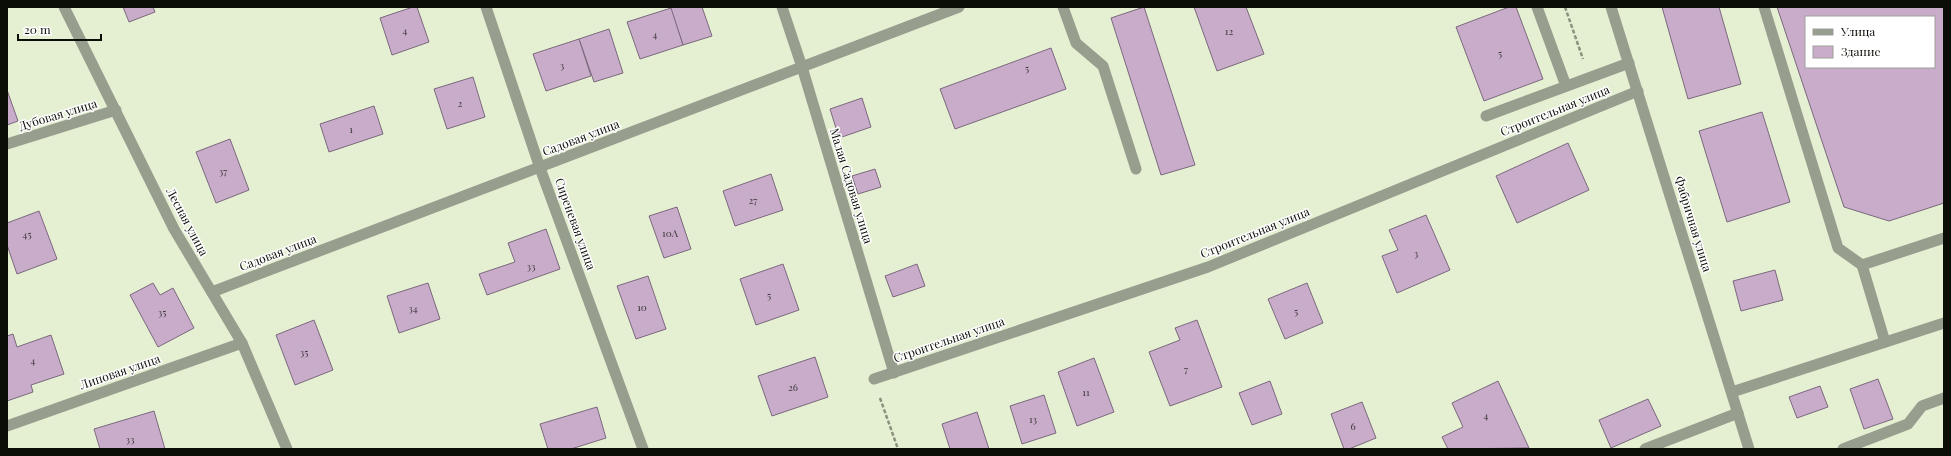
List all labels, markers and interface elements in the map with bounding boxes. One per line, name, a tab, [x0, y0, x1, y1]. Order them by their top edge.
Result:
scale bar	[18, 16, 101, 42]
legend	[1805, 16, 1935, 68]
text: 20 m	[24, 21, 51, 37]
house number: 4	[403, 23, 408, 37]
text: Улица	[1840, 23, 1875, 39]
house number: 12	[1225, 24, 1233, 38]
house number: 4	[653, 27, 658, 41]
text: Здание	[1841, 43, 1881, 59]
house number: 5	[1498, 46, 1502, 60]
house number: 3	[560, 58, 565, 72]
house number: 5	[1025, 61, 1029, 75]
street label: Строительная улица	[1498, 81, 1612, 139]
street label: Дубовая улица	[17, 95, 99, 134]
house number: 2	[458, 96, 463, 110]
street label: Садовая улица	[540, 115, 622, 159]
house number: 1	[349, 122, 353, 136]
street label: Малая Садовая улица	[827, 126, 877, 245]
house number: 37	[219, 164, 227, 178]
street label: Фабричная улица	[1672, 174, 1716, 274]
street label: Сиреневая улица	[552, 176, 600, 272]
street label: Лесная улица	[163, 184, 213, 258]
house number: 27	[749, 193, 757, 207]
street label: Строительная улица	[1198, 203, 1312, 261]
house number: 10А	[662, 226, 679, 240]
house number: 45	[22, 227, 32, 241]
street label: Садовая улица	[237, 230, 319, 274]
house number: 3	[1414, 246, 1419, 260]
house number: 33	[526, 259, 536, 273]
house number: 5	[767, 288, 771, 302]
house number: 10	[637, 300, 647, 314]
house number: 34	[408, 301, 418, 315]
house number: 5	[1294, 304, 1298, 318]
house number: 35	[158, 305, 166, 319]
street label: Строительная улица	[891, 313, 1006, 366]
house number: 35	[300, 345, 308, 359]
street label: Липовая улица	[76, 350, 162, 393]
house number: 4	[31, 353, 36, 367]
house number: 7	[1184, 362, 1188, 376]
house number: 26	[788, 380, 798, 394]
house number: 11	[1082, 385, 1090, 399]
house number: 4	[1484, 408, 1489, 422]
house number: 13	[1029, 412, 1038, 426]
house number: 6	[1350, 419, 1356, 433]
house number: 33	[125, 432, 135, 446]

